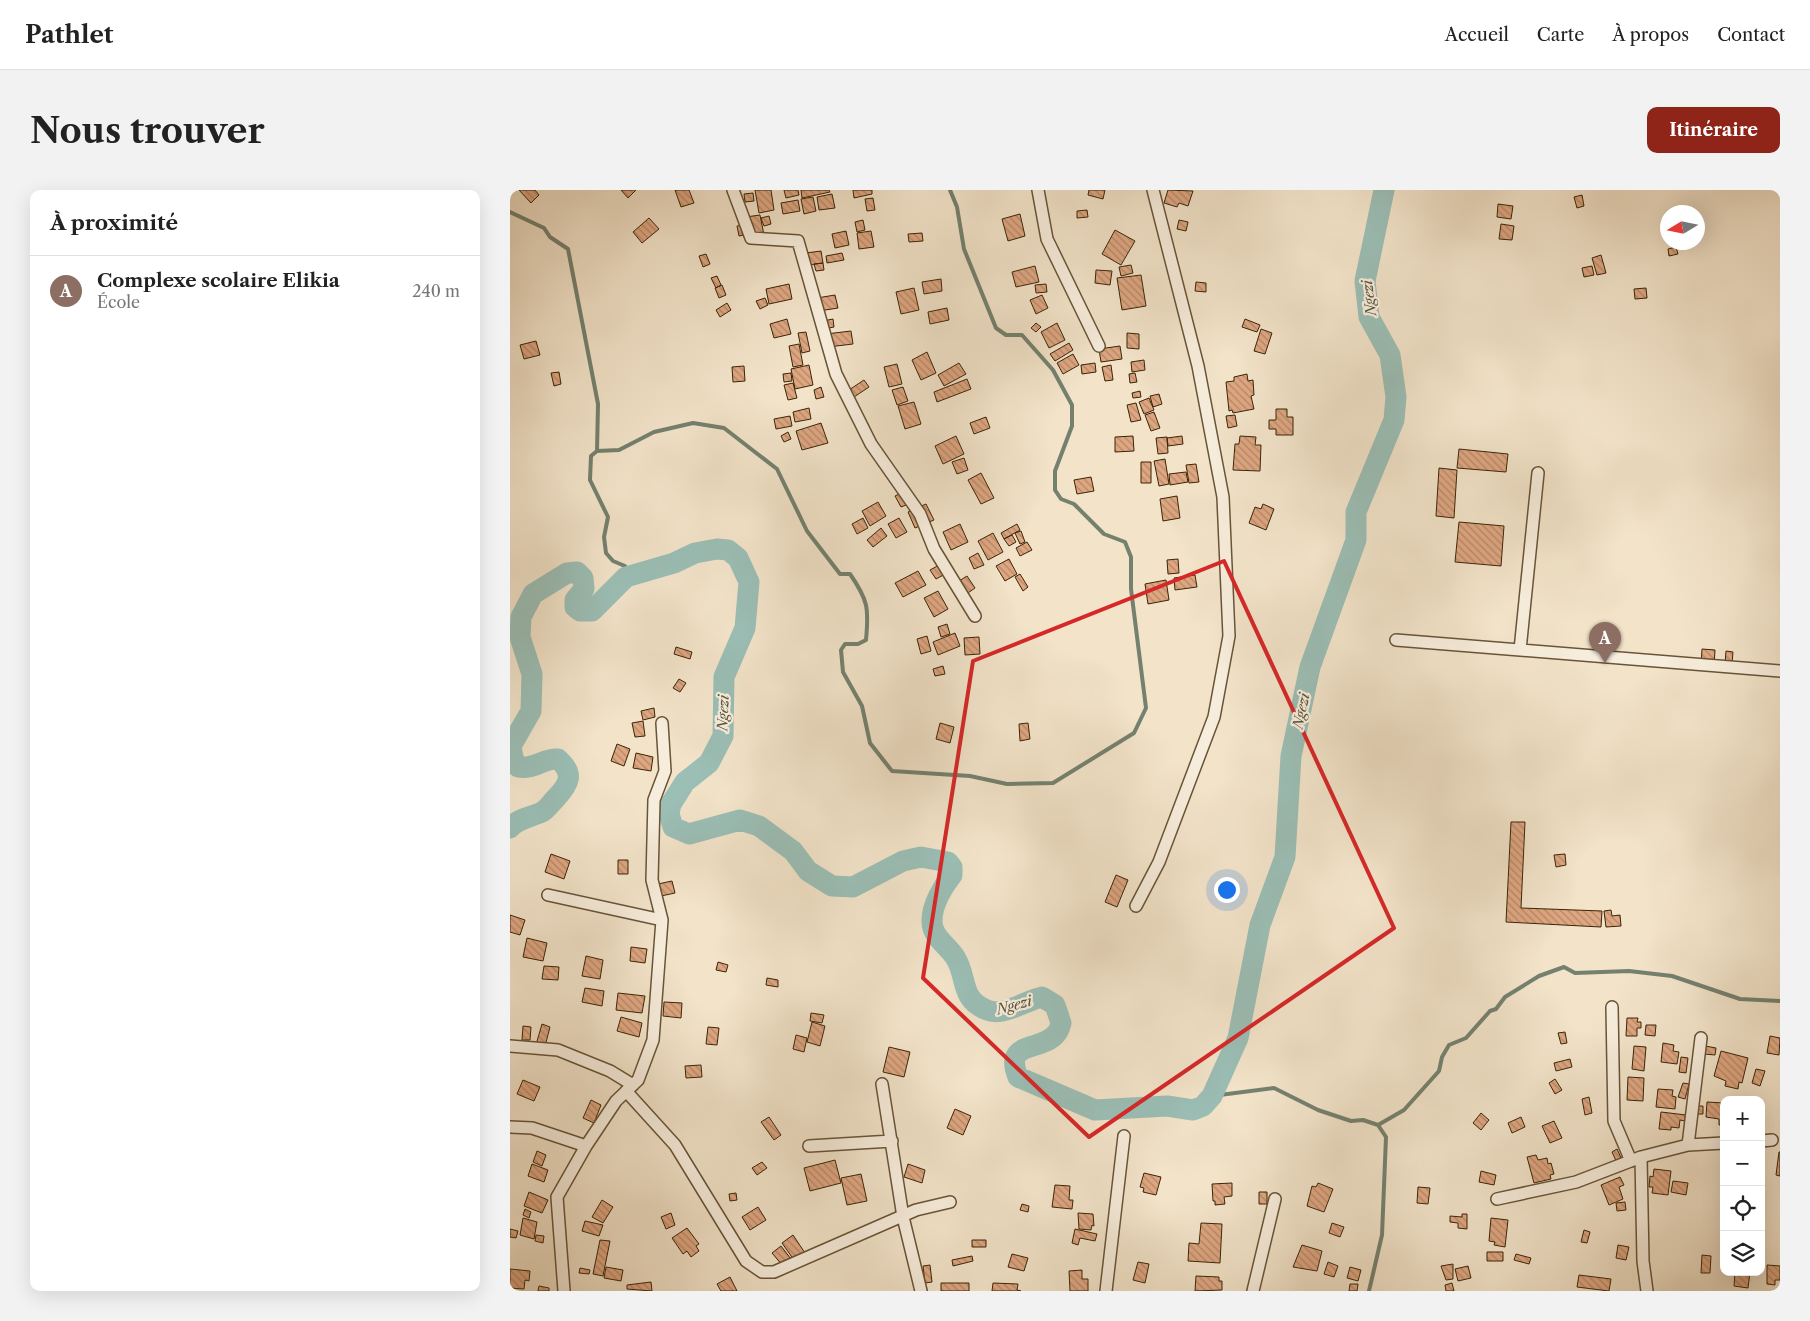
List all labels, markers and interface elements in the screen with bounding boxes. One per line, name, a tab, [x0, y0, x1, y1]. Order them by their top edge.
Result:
text: Pathlet	[25, 20, 113, 49]
text: Accueil	[1445, 24, 1509, 46]
text: Carte	[1537, 24, 1584, 46]
text: À propos	[1612, 24, 1689, 46]
text: Contact	[1717, 24, 1785, 46]
button: Itinéraire	[1647, 107, 1780, 153]
text: Nous trouver	[30, 109, 265, 152]
north arrow	[1660, 205, 1705, 250]
text: À proximité	[50, 210, 178, 235]
text: Complexe scolaire Elikia	[97, 269, 340, 292]
water label: Ngezi	[1358, 277, 1380, 318]
text: A	[60, 281, 72, 301]
text: 240 m	[412, 281, 460, 301]
text: École	[97, 292, 140, 312]
pin: A	[1589, 622, 1621, 663]
water label: Ngezi	[1288, 690, 1314, 731]
water label: Ngezi	[713, 693, 733, 732]
your location	[1214, 877, 1240, 903]
water label: Ngezi	[993, 991, 1035, 1019]
map controls	[1720, 1096, 1765, 1276]
button: +	[1720, 1096, 1765, 1141]
button: −	[1720, 1141, 1765, 1186]
button: locate	[1720, 1186, 1765, 1231]
button: layers	[1720, 1231, 1765, 1276]

